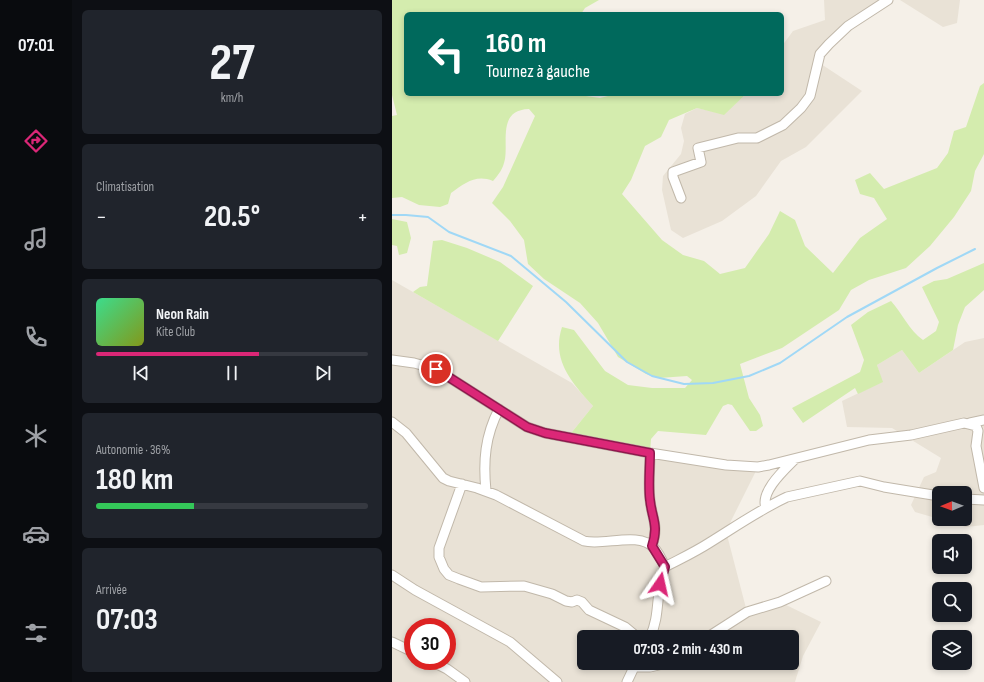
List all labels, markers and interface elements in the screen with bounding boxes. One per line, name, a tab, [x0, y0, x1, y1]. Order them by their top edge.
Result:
text: 160 m	[486, 27, 546, 60]
icon: left	[420, 28, 472, 80]
text: 27	[209, 32, 255, 95]
text: 07:01	[18, 35, 54, 56]
text: Tournez à gauche	[486, 61, 590, 82]
text: km/h	[221, 90, 243, 106]
icon: directions	[22, 127, 50, 155]
text: Climatisation	[96, 179, 154, 195]
text: 20.5°	[204, 199, 260, 235]
text: −	[96, 204, 107, 231]
text: +	[357, 204, 368, 231]
icon: music	[22, 225, 50, 253]
text: Neon Rain	[156, 305, 209, 324]
icon: phone	[22, 323, 50, 351]
text: Kite Club	[156, 324, 195, 340]
pin	[419, 352, 453, 386]
icon: arrive	[425, 358, 447, 380]
icon: previous	[130, 362, 152, 384]
icon: pause	[221, 362, 243, 384]
icon: next	[312, 362, 334, 384]
icon: climate	[22, 422, 50, 450]
text: Autonomie · 36%	[96, 442, 170, 458]
text: 180 km	[96, 462, 173, 498]
north arrow	[932, 486, 972, 526]
map controls	[932, 486, 972, 670]
icon: car	[22, 520, 50, 548]
button: sound	[932, 534, 972, 574]
position arrow	[639, 563, 681, 605]
text: Arrivée	[96, 582, 127, 598]
button: search	[932, 582, 972, 622]
text: 07:03	[96, 602, 158, 638]
speed limit sign: 30	[404, 618, 456, 670]
icon: filters	[22, 619, 50, 647]
button: layers	[932, 630, 972, 670]
text: 07:03 · 2 min · 430 m	[633, 640, 743, 659]

